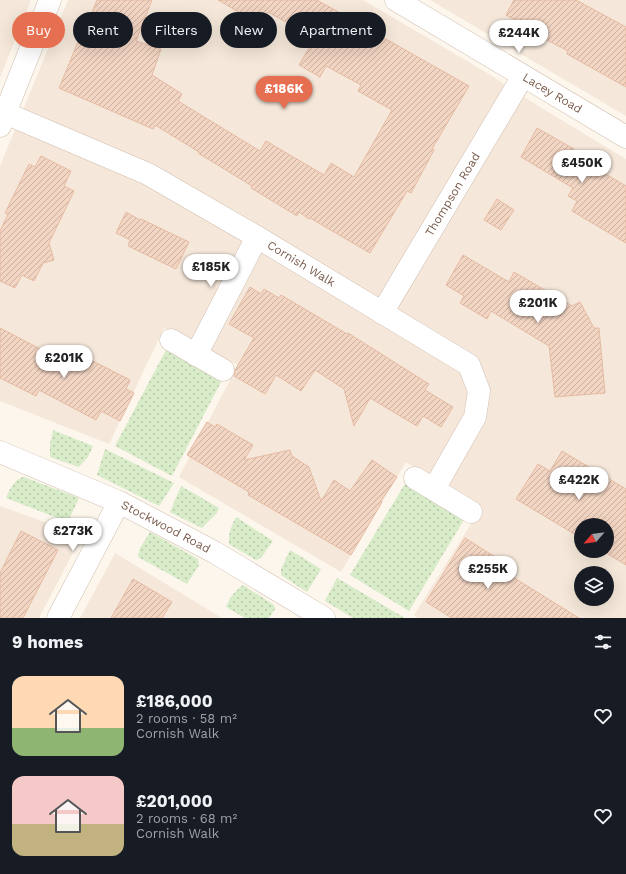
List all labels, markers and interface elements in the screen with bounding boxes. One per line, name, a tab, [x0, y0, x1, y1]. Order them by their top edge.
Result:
chip: Buy	[12, 12, 65, 48]
chip: Rent	[73, 12, 133, 48]
chip: Filters	[141, 12, 212, 48]
chip: New	[220, 12, 277, 48]
chip: Apartment	[285, 12, 386, 48]
pin: £244K	[491, 20, 547, 54]
text: £244K	[498, 25, 540, 40]
street label: Lacey Road	[520, 70, 585, 116]
pin: £186K	[256, 76, 312, 110]
text: £186K	[265, 81, 303, 96]
street label: Thompson Road	[422, 150, 483, 239]
pin: £450K	[554, 150, 610, 184]
text: £450K	[561, 155, 603, 170]
street label: Cornish Walk	[265, 238, 338, 290]
pin: £185K	[183, 254, 239, 288]
text: £185K	[192, 259, 230, 274]
pin: £201K	[510, 290, 566, 324]
text: £201K	[519, 295, 557, 310]
pin: £201K	[36, 345, 92, 379]
text: £201K	[45, 350, 83, 365]
pin: £422K	[551, 467, 607, 501]
text: £422K	[559, 472, 599, 487]
street label: Stockwood Road	[119, 497, 213, 556]
pin: £273K	[45, 518, 101, 552]
north arrow	[574, 518, 614, 558]
map controls	[574, 518, 614, 606]
text: £273K	[53, 523, 93, 538]
pin: £255K	[460, 556, 516, 590]
text: £255K	[468, 561, 508, 576]
button: layers	[574, 566, 614, 606]
icon: filters	[592, 631, 614, 653]
text: 9 homes	[12, 632, 83, 652]
text: £186,000	[136, 691, 213, 711]
icon: home	[44, 692, 92, 740]
icon: heart	[592, 705, 614, 727]
text: 2 rooms · 58 m²	[136, 711, 237, 726]
text: Cornish Walk	[136, 726, 219, 741]
text: £201,000	[136, 791, 213, 811]
icon: home	[44, 792, 92, 840]
icon: heart	[592, 805, 614, 827]
text: 2 rooms · 68 m²	[136, 811, 237, 826]
text: Cornish Walk	[136, 826, 219, 841]

